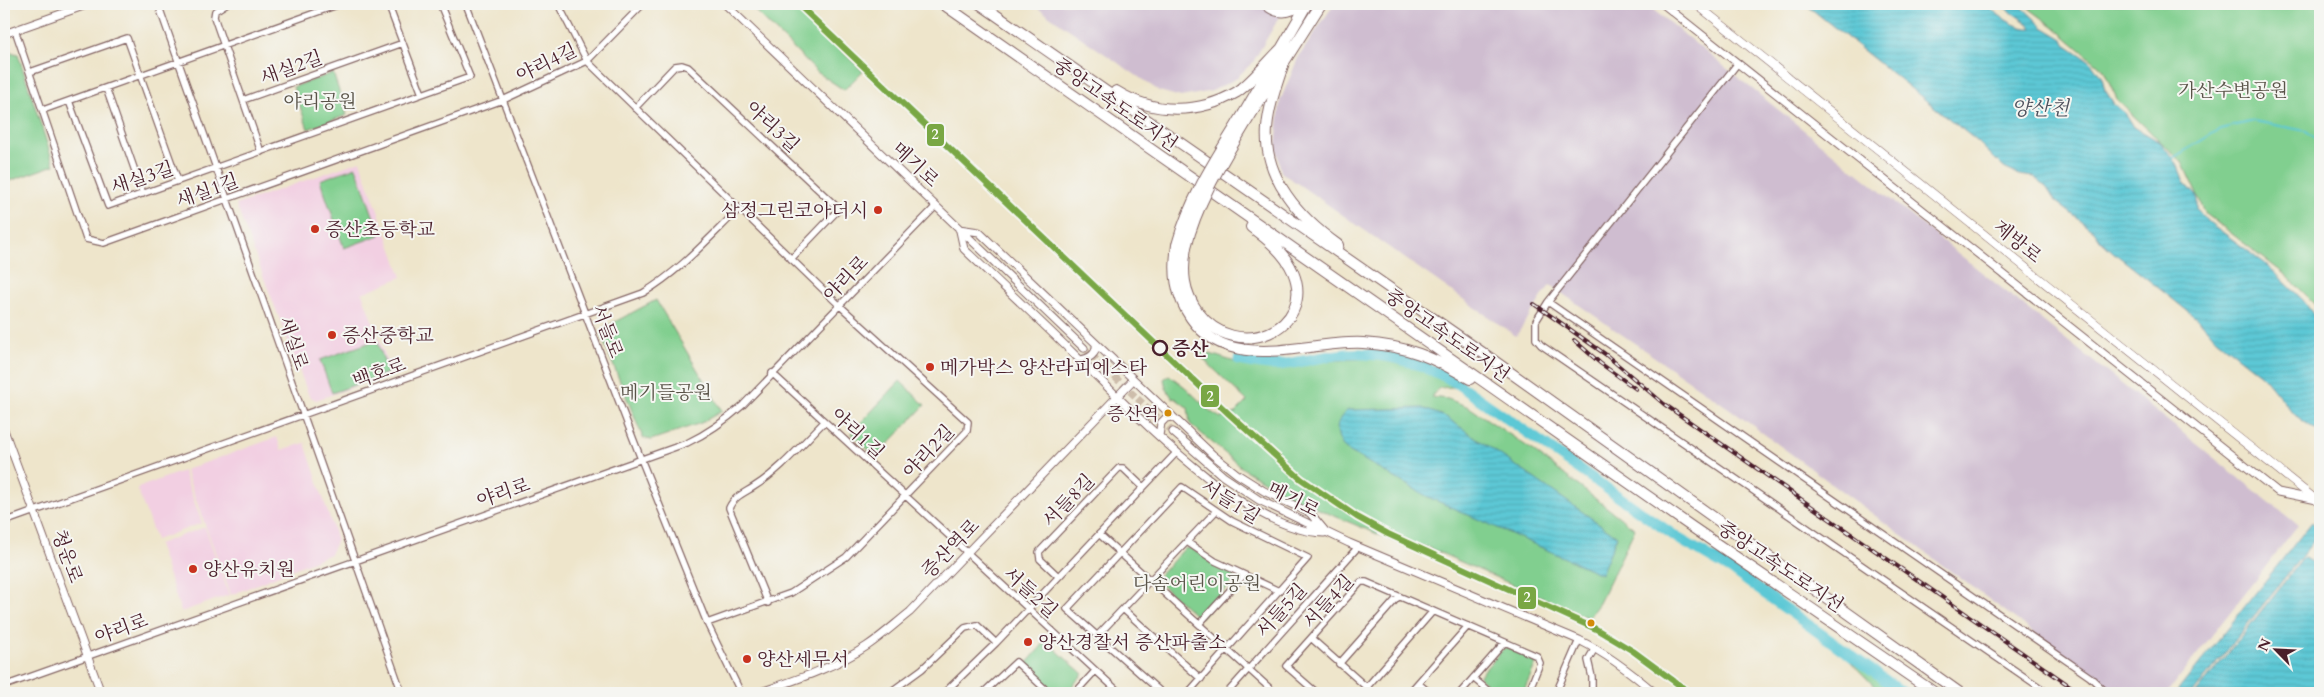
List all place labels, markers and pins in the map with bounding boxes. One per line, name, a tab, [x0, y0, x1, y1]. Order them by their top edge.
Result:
place label: 삼정그린코아더시	[721, 198, 868, 224]
marker: 삼정그린코아더시	[872, 204, 884, 216]
place label: 증산초등학교	[325, 217, 435, 243]
marker: 증산초등학교	[309, 223, 321, 235]
place label: 증산중학교	[342, 323, 434, 349]
marker: 증산중학교	[326, 329, 338, 341]
place label: 증산	[1172, 336, 1209, 362]
marker: 증산	[1152, 340, 1168, 356]
place label: 메가박스 양산라피에스타	[940, 355, 1148, 381]
marker: 메가박스 양산라피에스타	[924, 361, 936, 373]
place label: 증산역	[1107, 402, 1159, 427]
marker: 증산역	[1163, 408, 1173, 418]
place label: 양산유치원	[203, 557, 295, 583]
marker: 양산유치원	[187, 563, 199, 575]
unlabelled marker	[1586, 618, 1596, 628]
place label: 양산경찰서 증산파출소	[1038, 630, 1227, 656]
marker: 양산경찰서 증산파출소	[1022, 636, 1034, 648]
place label: 양산세무서	[757, 647, 849, 673]
marker: 양산세무서	[741, 653, 753, 665]

